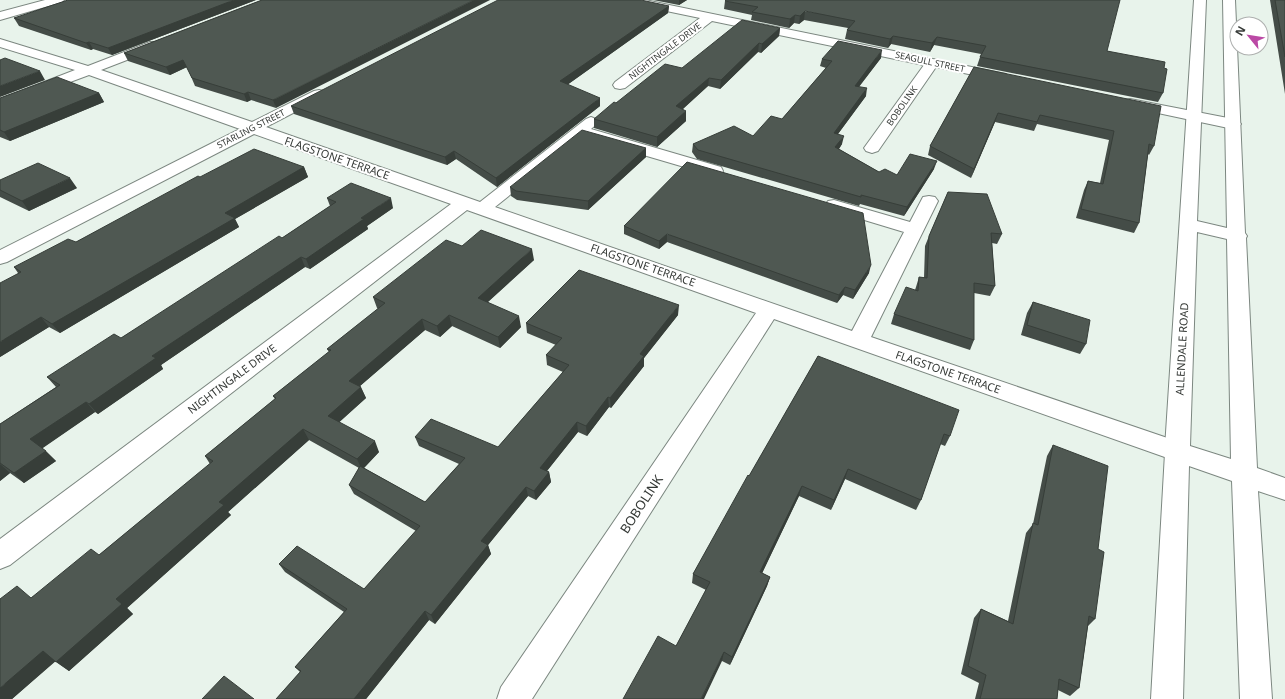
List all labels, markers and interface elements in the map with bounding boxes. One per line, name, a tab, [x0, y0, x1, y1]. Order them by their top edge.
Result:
north arrow	[1229, 16, 1269, 56]
street label: NIGHTINGALE DRIVE	[626, 19, 704, 82]
text: N	[1231, 23, 1249, 38]
street label: SEAGULL STREET	[894, 48, 966, 75]
street label: BOBOLINK	[883, 83, 920, 128]
street label: STARLING STREET	[215, 106, 287, 151]
street label: FLAGSTONE TERRACE	[283, 133, 392, 183]
street label: FLAGSTONE TERRACE	[589, 240, 698, 290]
street label: ALLENDALE ROAD	[1172, 302, 1191, 396]
street label: NIGHTINGALE DRIVE	[184, 340, 279, 417]
street label: FLAGSTONE TERRACE	[894, 347, 1003, 397]
street label: BOBOLINK	[615, 470, 667, 537]

